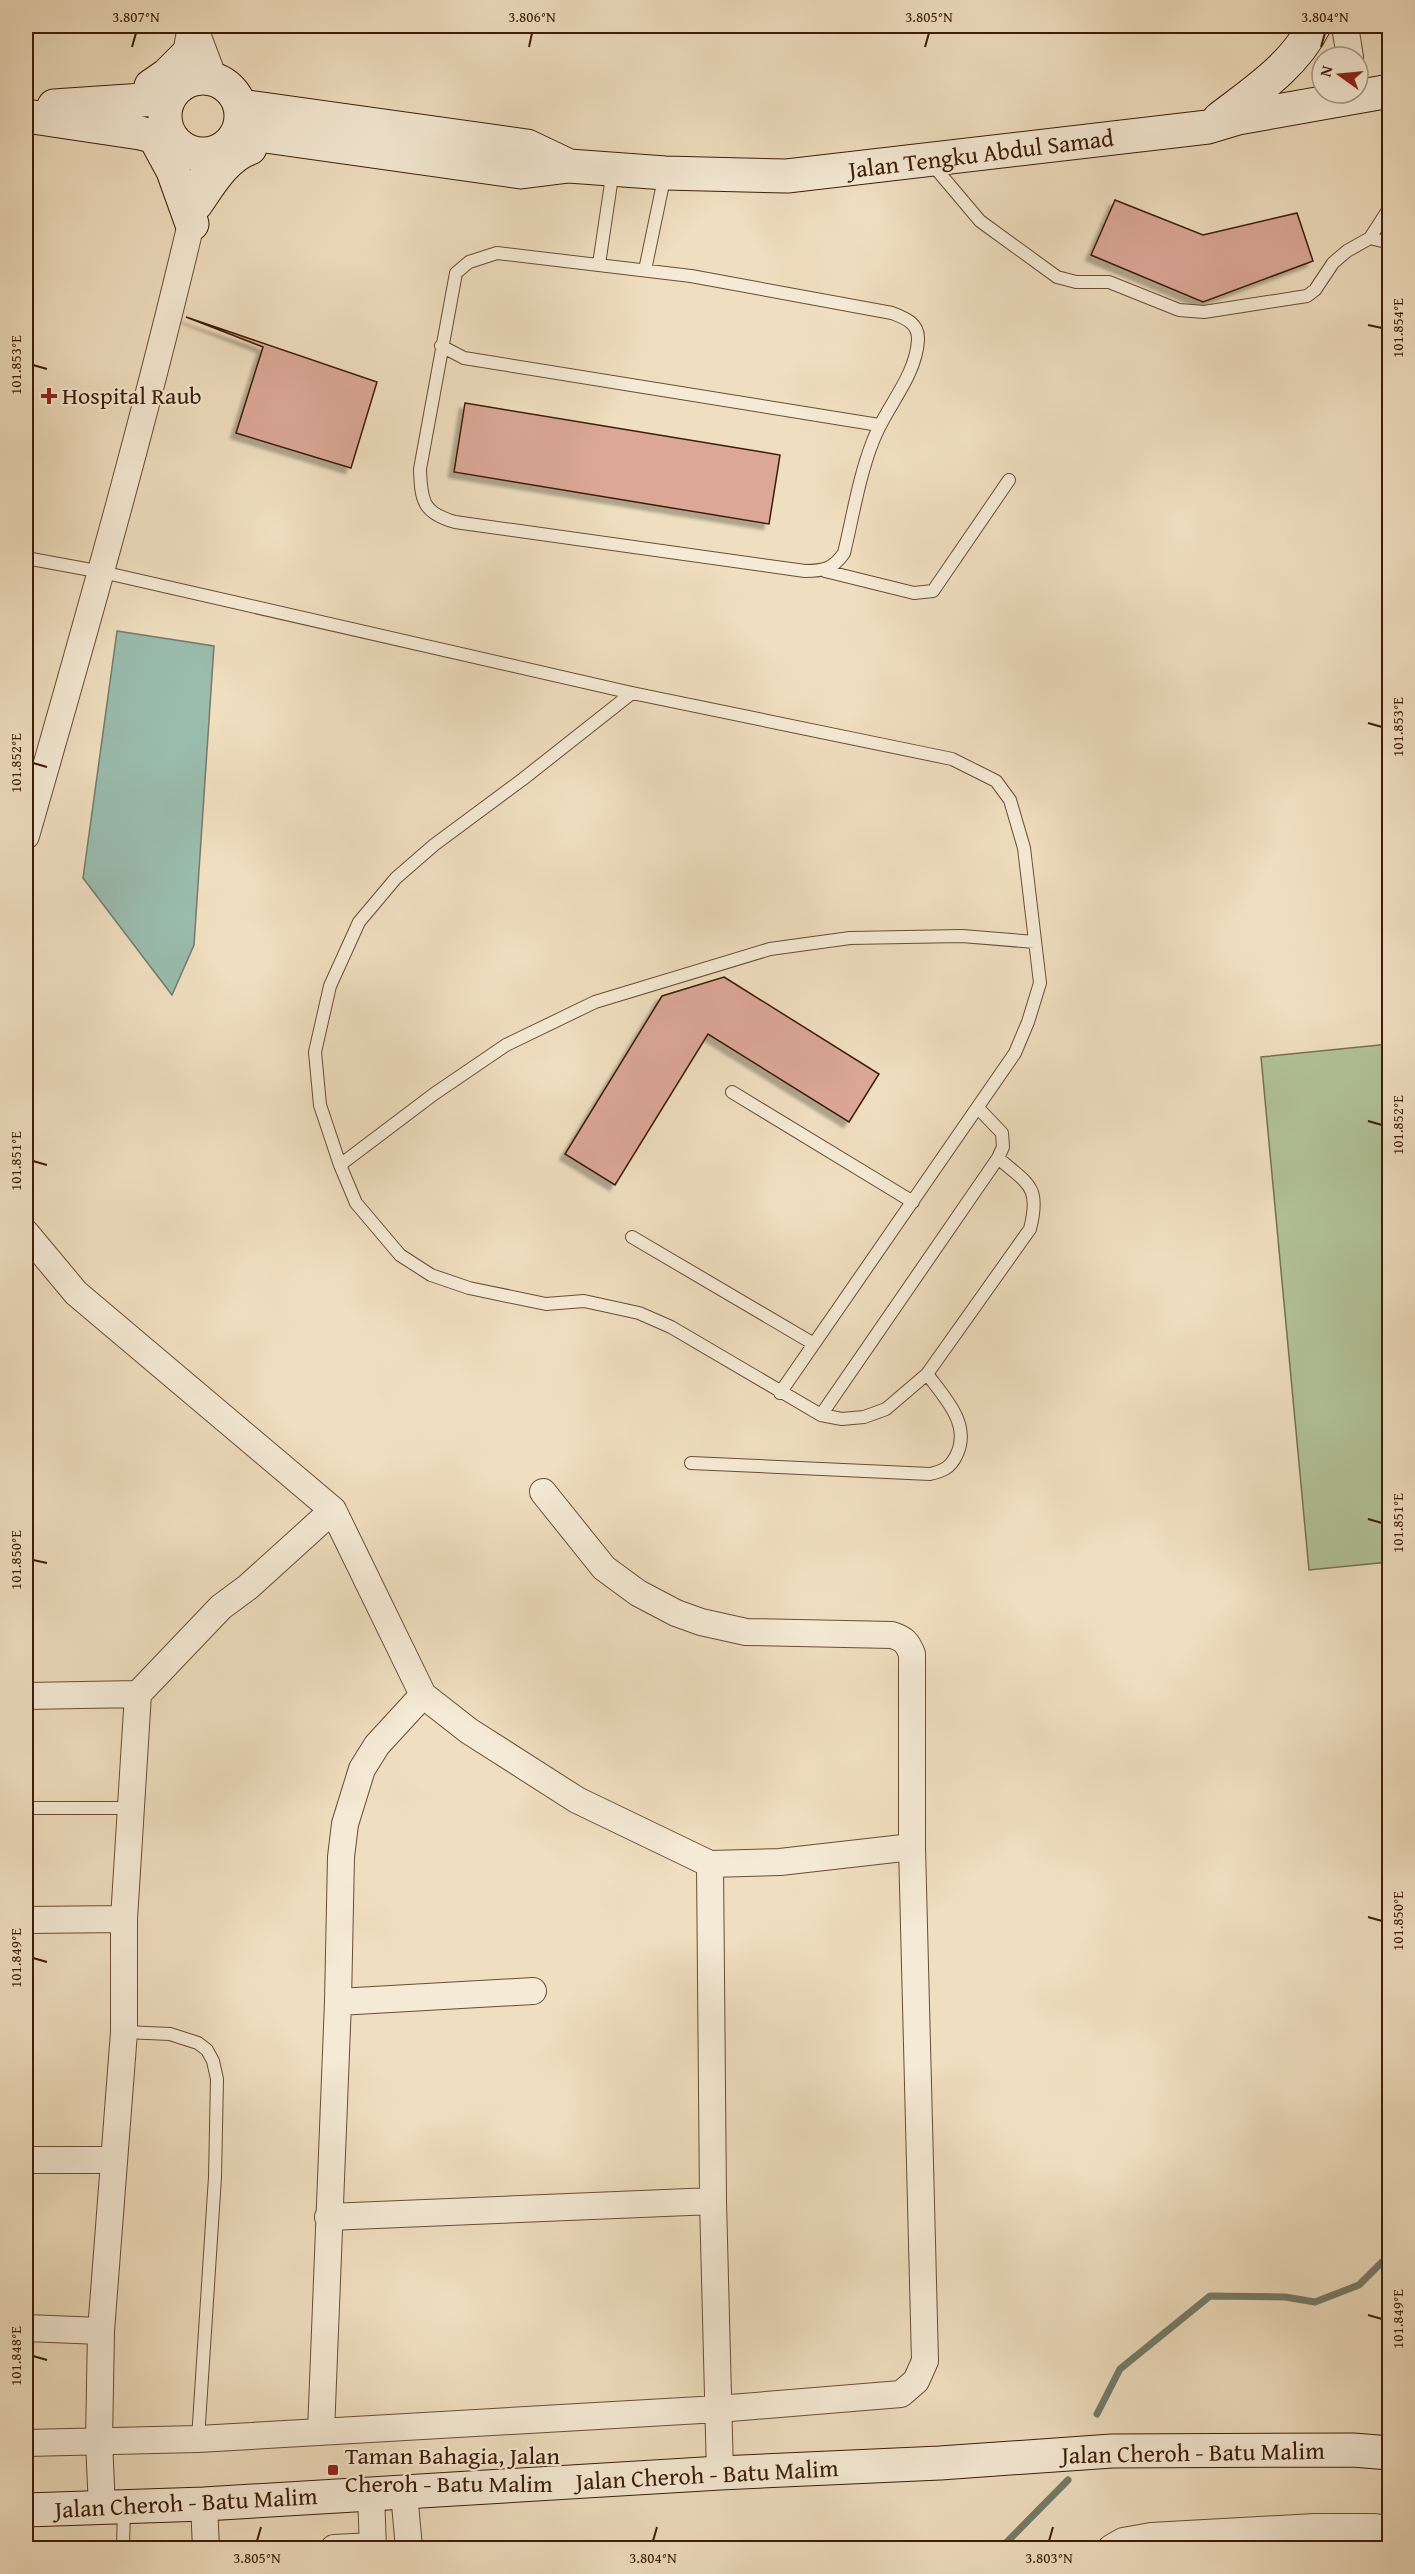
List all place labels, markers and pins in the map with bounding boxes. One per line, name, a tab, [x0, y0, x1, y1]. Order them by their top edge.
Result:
place label: Hospital Raub	[62, 378, 202, 413]
marker: Hospital Raub	[40, 387, 58, 405]
place label: Taman Bahagia, Jalan Cheroh - Batu Malim	[345, 2438, 560, 2501]
marker: Taman Bahagia, Jalan Cheroh - Batu Malim	[326, 2463, 340, 2477]

